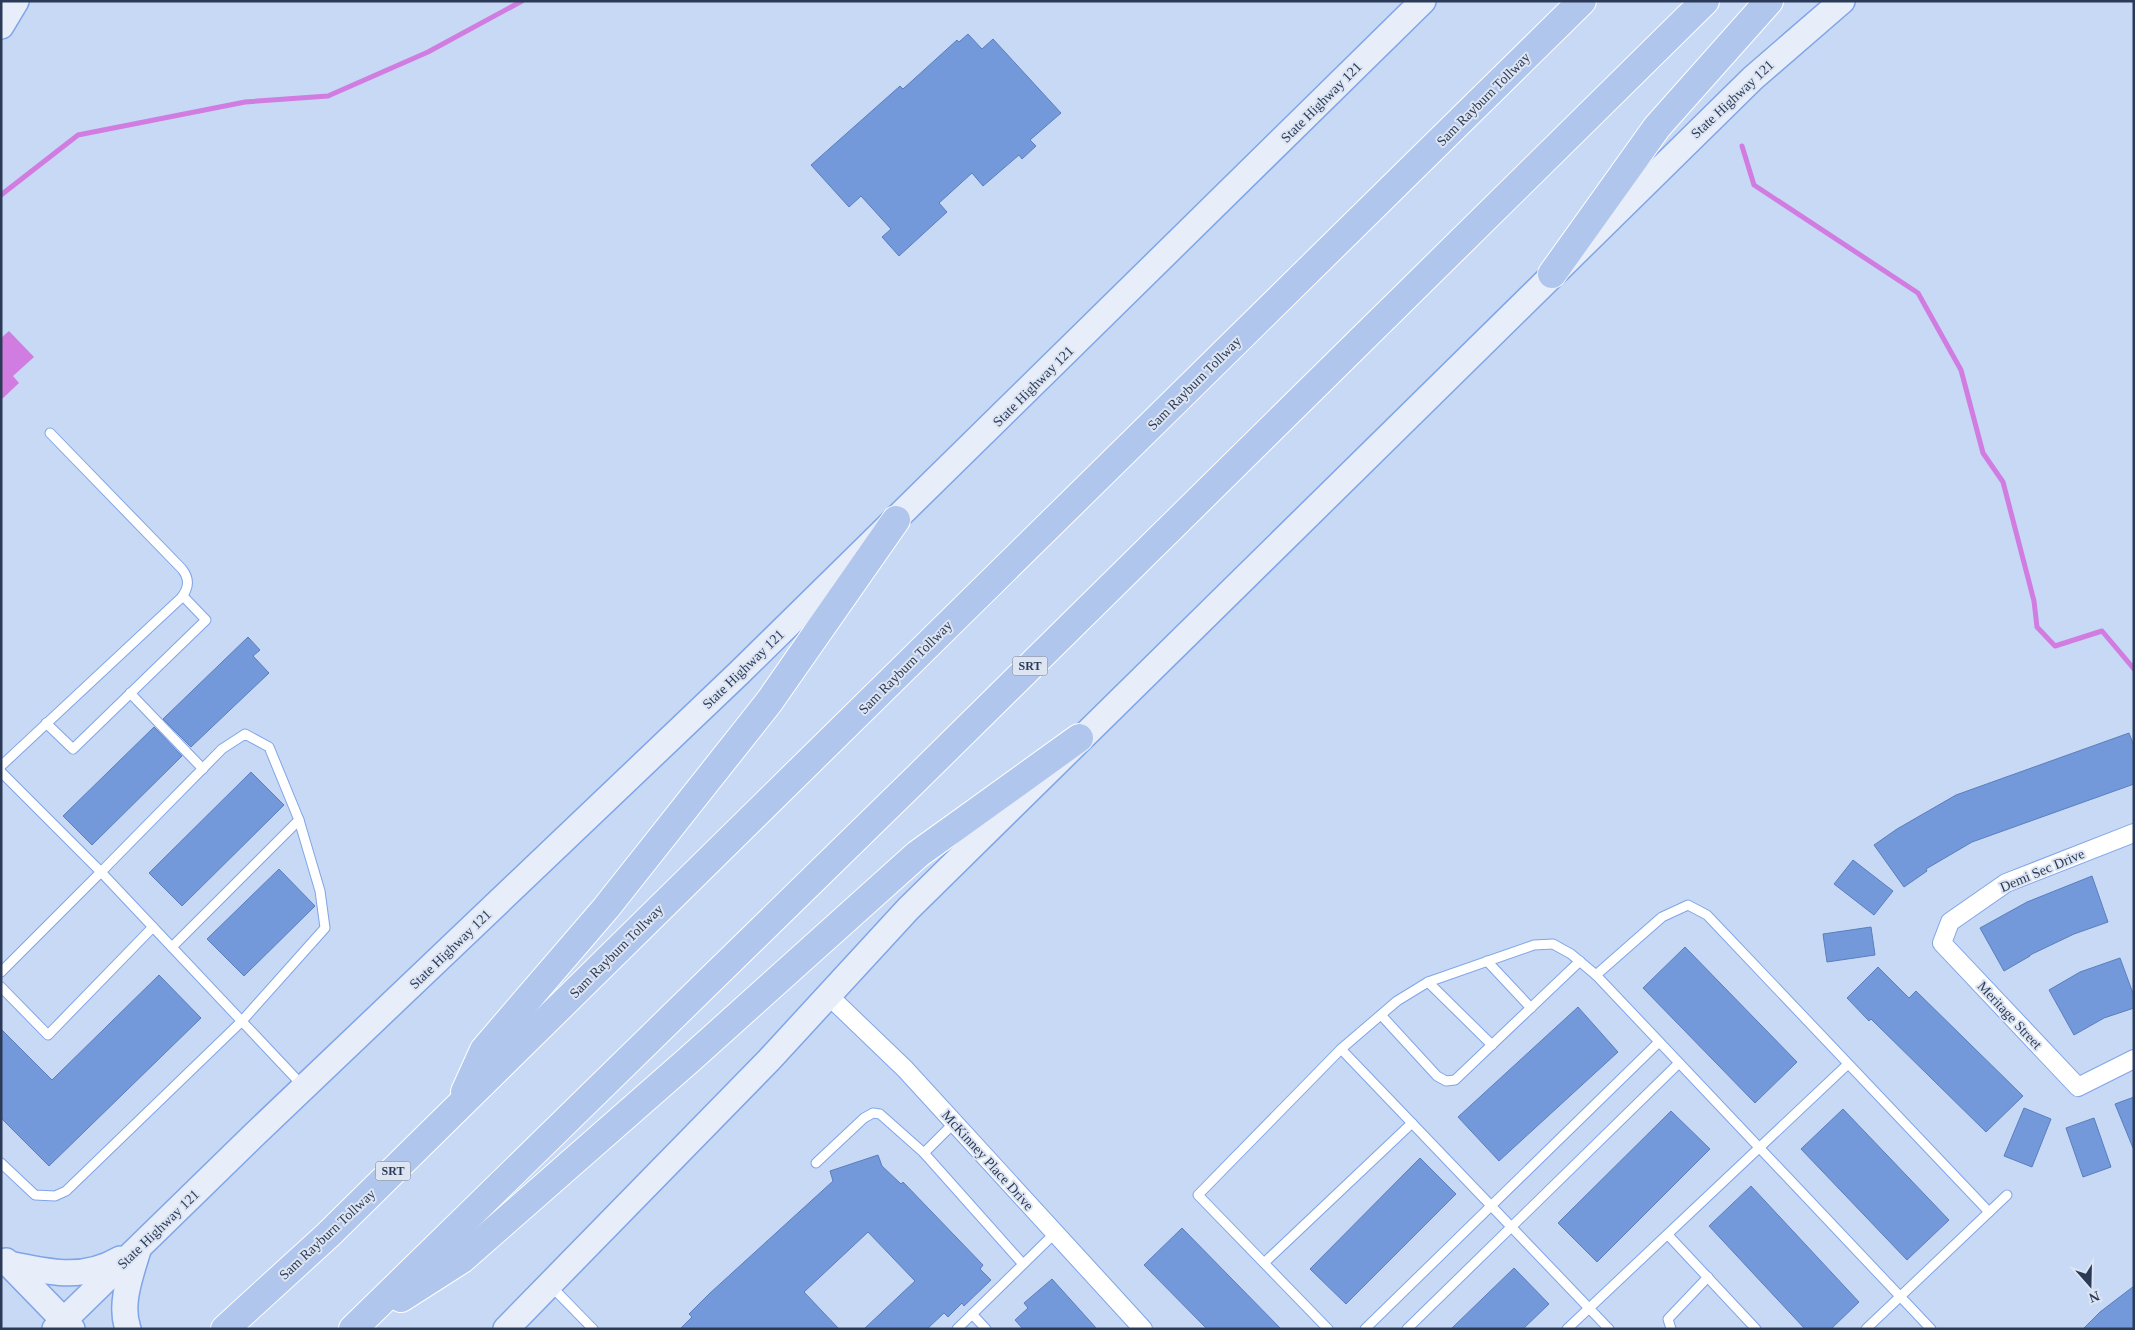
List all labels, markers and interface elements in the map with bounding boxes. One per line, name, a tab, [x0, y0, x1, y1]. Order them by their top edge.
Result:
street label: Sam Rayburn Tollway	[1434, 50, 1533, 149]
street label: State Highway 121	[1688, 57, 1777, 141]
street label: State Highway 121	[1278, 59, 1365, 146]
street label: Sam Rayburn Tollway	[1145, 334, 1244, 433]
street label: State Highway 121	[990, 343, 1077, 430]
street label: Sam Rayburn Tollway	[856, 618, 955, 717]
street label: State Highway 121	[700, 627, 787, 712]
road number: SRT	[1012, 656, 1048, 676]
street label: Demi Sec Drive	[1998, 846, 2087, 895]
street label: Sam Rayburn Tollway	[567, 902, 666, 1001]
street label: State Highway 121	[407, 907, 494, 992]
street label: Meritage Street	[1975, 979, 2045, 1052]
street label: McKinney Place Drive	[939, 1107, 1036, 1213]
road number: SRT	[376, 1162, 410, 1180]
street label: Sam Rayburn Tollway	[276, 1186, 378, 1283]
street label: State Highway 121	[115, 1187, 202, 1272]
north arrow	[2065, 1260, 2115, 1310]
text: N	[2087, 1288, 2102, 1306]

